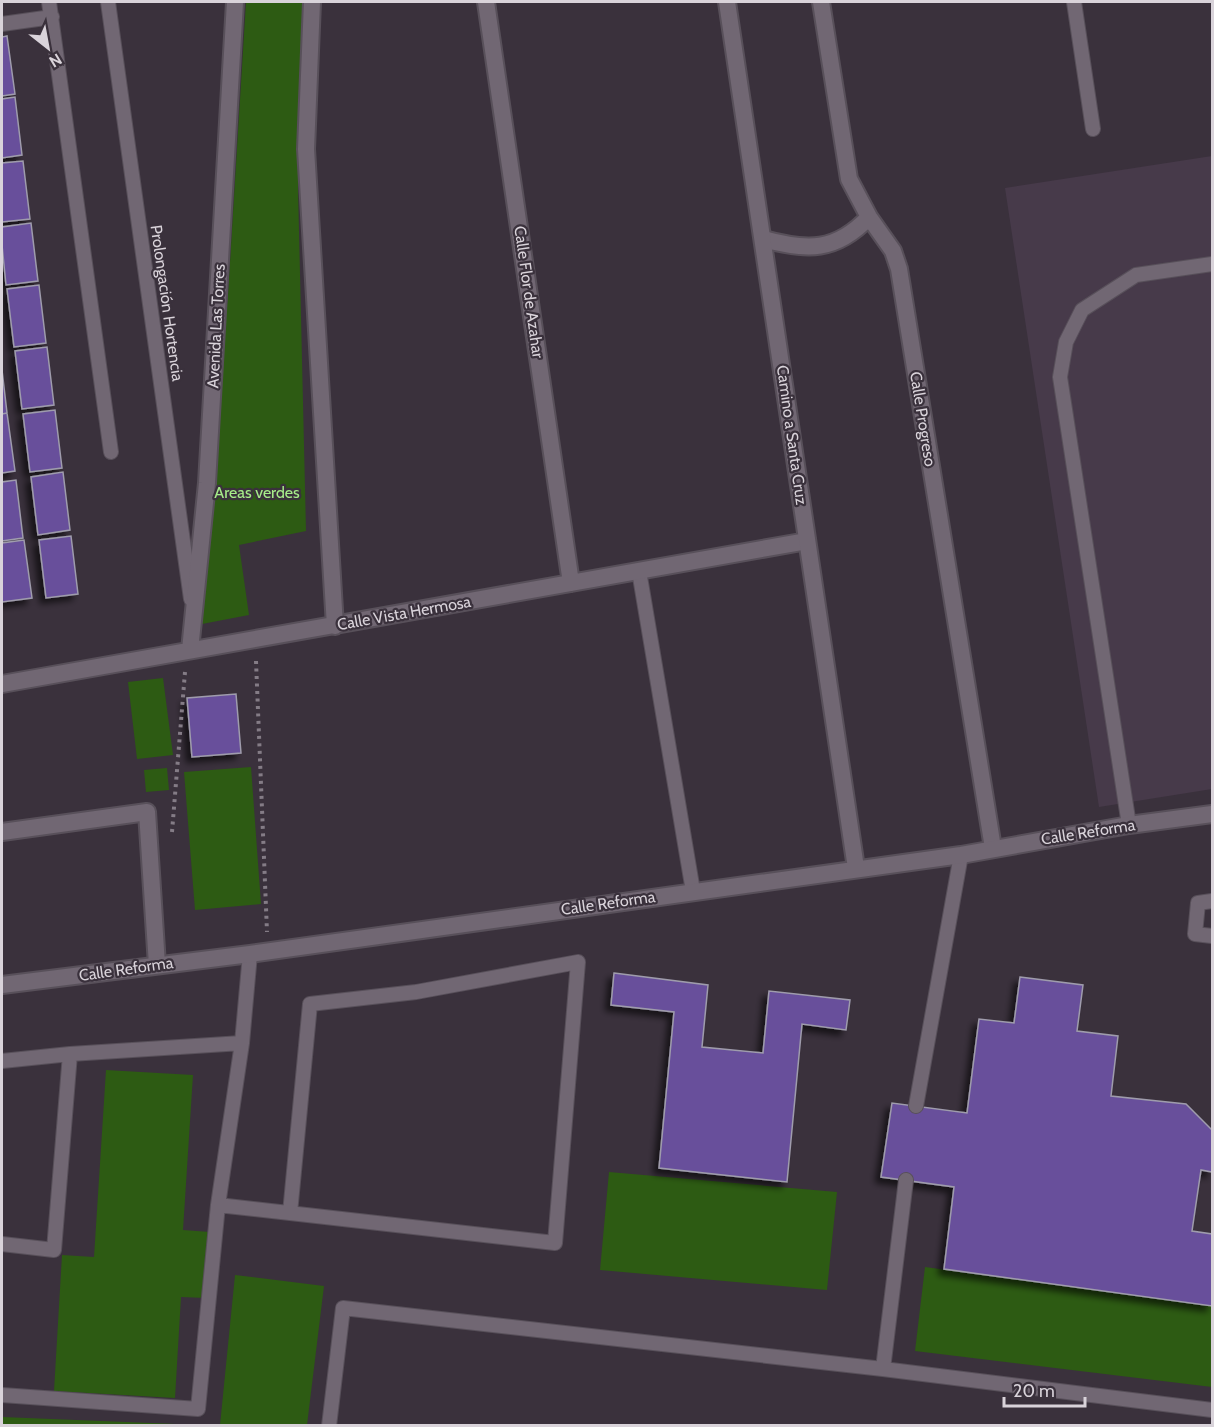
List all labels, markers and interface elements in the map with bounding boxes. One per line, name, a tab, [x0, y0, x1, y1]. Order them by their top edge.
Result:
north arrow	[18, 18, 78, 78]
text: N	[46, 49, 65, 71]
street label: Prolongación Hortencia	[147, 224, 187, 383]
street label: Calle Flor de Azahar	[510, 225, 548, 360]
street label: Avenida Las Torres	[203, 263, 229, 389]
street label: Camino a Santa Cruz	[773, 364, 811, 506]
street label: Calle Progreso	[906, 370, 940, 468]
park label: Areas verdes	[214, 483, 300, 502]
street label: Calle Vista Hermosa	[336, 592, 473, 634]
street label: Calle Reforma	[1040, 815, 1137, 849]
street label: Calle Reforma	[560, 887, 657, 919]
street label: Calle Reforma	[78, 953, 175, 985]
scale bar	[1004, 1370, 1085, 1408]
text: 20 m	[1013, 1380, 1055, 1402]

